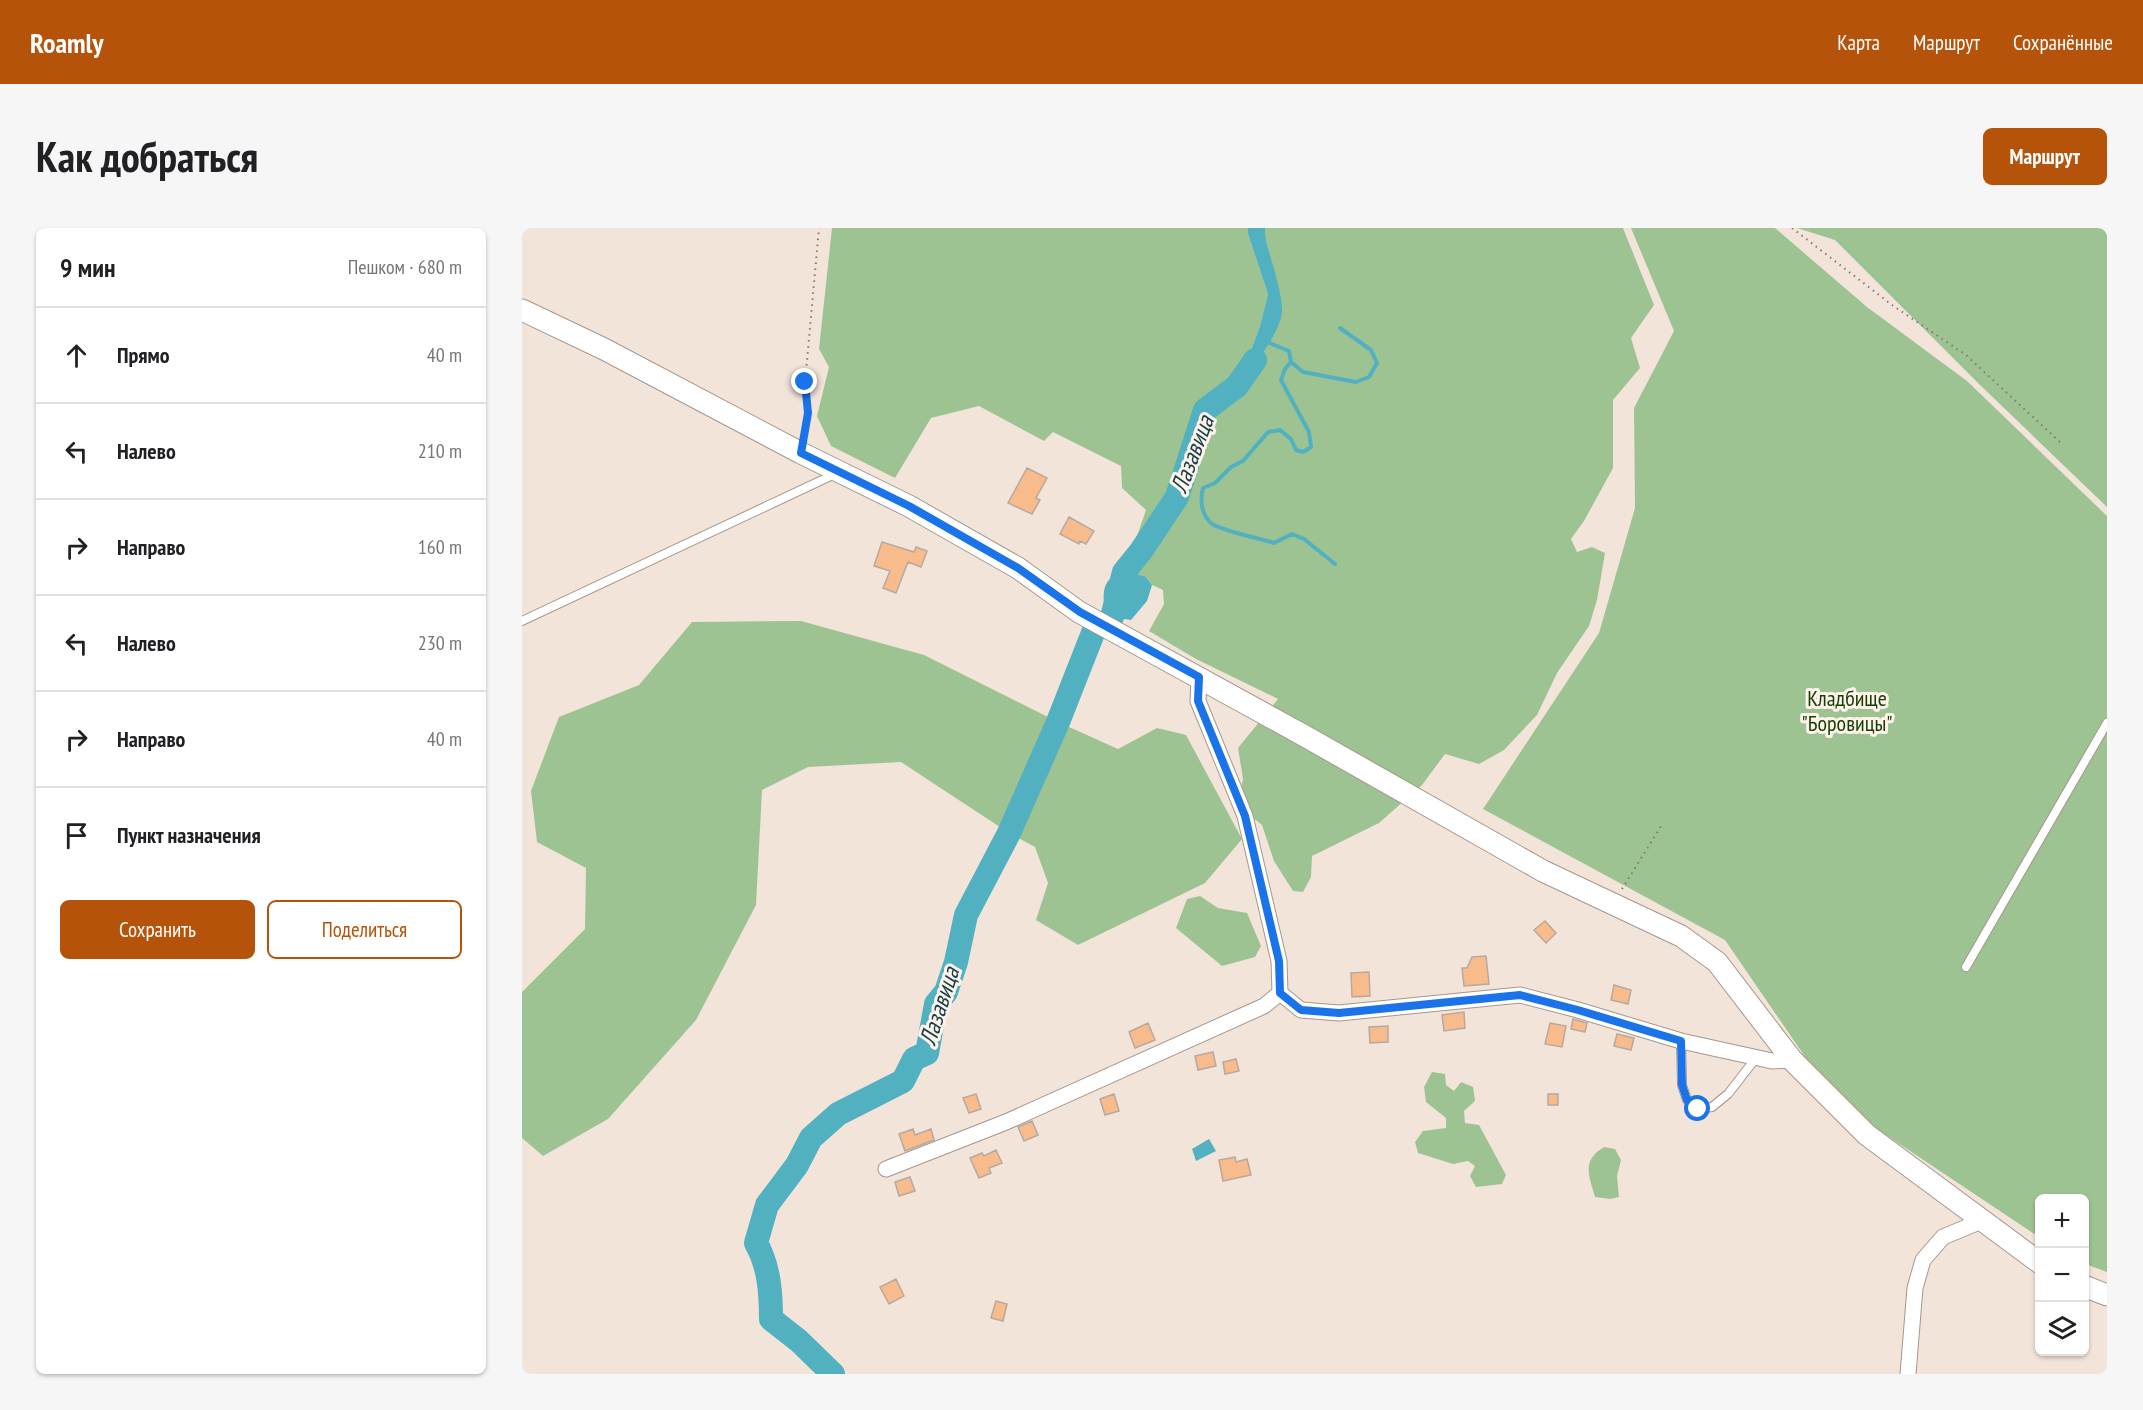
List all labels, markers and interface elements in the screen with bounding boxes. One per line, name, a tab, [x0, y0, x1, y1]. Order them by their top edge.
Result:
text: Roamly	[30, 24, 104, 61]
text: Карта	[1837, 29, 1880, 56]
text: Маршрут	[1913, 29, 1980, 56]
text: Сохранённые	[2013, 29, 2113, 56]
button: Маршрут	[1983, 128, 2107, 185]
text: Как добраться	[36, 129, 258, 184]
text: 9 мин	[60, 251, 115, 284]
text: Пешком · 680 m	[348, 254, 462, 280]
icon: ahead	[60, 339, 93, 372]
text: Прямо	[117, 341, 170, 369]
text: 40 m	[427, 342, 462, 368]
route end	[791, 368, 817, 394]
water label: Лазавица	[1163, 410, 1221, 498]
icon: left	[60, 435, 93, 468]
text: Налево	[117, 437, 176, 465]
text: 210 m	[418, 438, 462, 464]
icon: right	[60, 531, 93, 564]
text: Направо	[117, 533, 185, 561]
text: 160 m	[418, 534, 462, 560]
icon: left	[60, 627, 93, 660]
text: Налево	[117, 629, 176, 657]
text: 230 m	[418, 630, 462, 656]
park label: Кладбище "Боровицы"	[1801, 684, 1893, 737]
icon: right	[60, 723, 93, 756]
text: Направо	[117, 725, 185, 753]
text: 40 m	[427, 726, 462, 752]
icon: arrive	[60, 819, 93, 852]
text: Пункт назначения	[117, 821, 261, 849]
button: Сохранить	[60, 900, 255, 959]
button: Поделиться	[267, 900, 462, 959]
water label: Лазавица	[912, 962, 967, 1050]
route start	[1684, 1095, 1710, 1121]
map controls	[2035, 1194, 2089, 1356]
button: +	[2035, 1194, 2089, 1248]
button: −	[2035, 1248, 2089, 1302]
button: layers	[2035, 1302, 2089, 1356]

